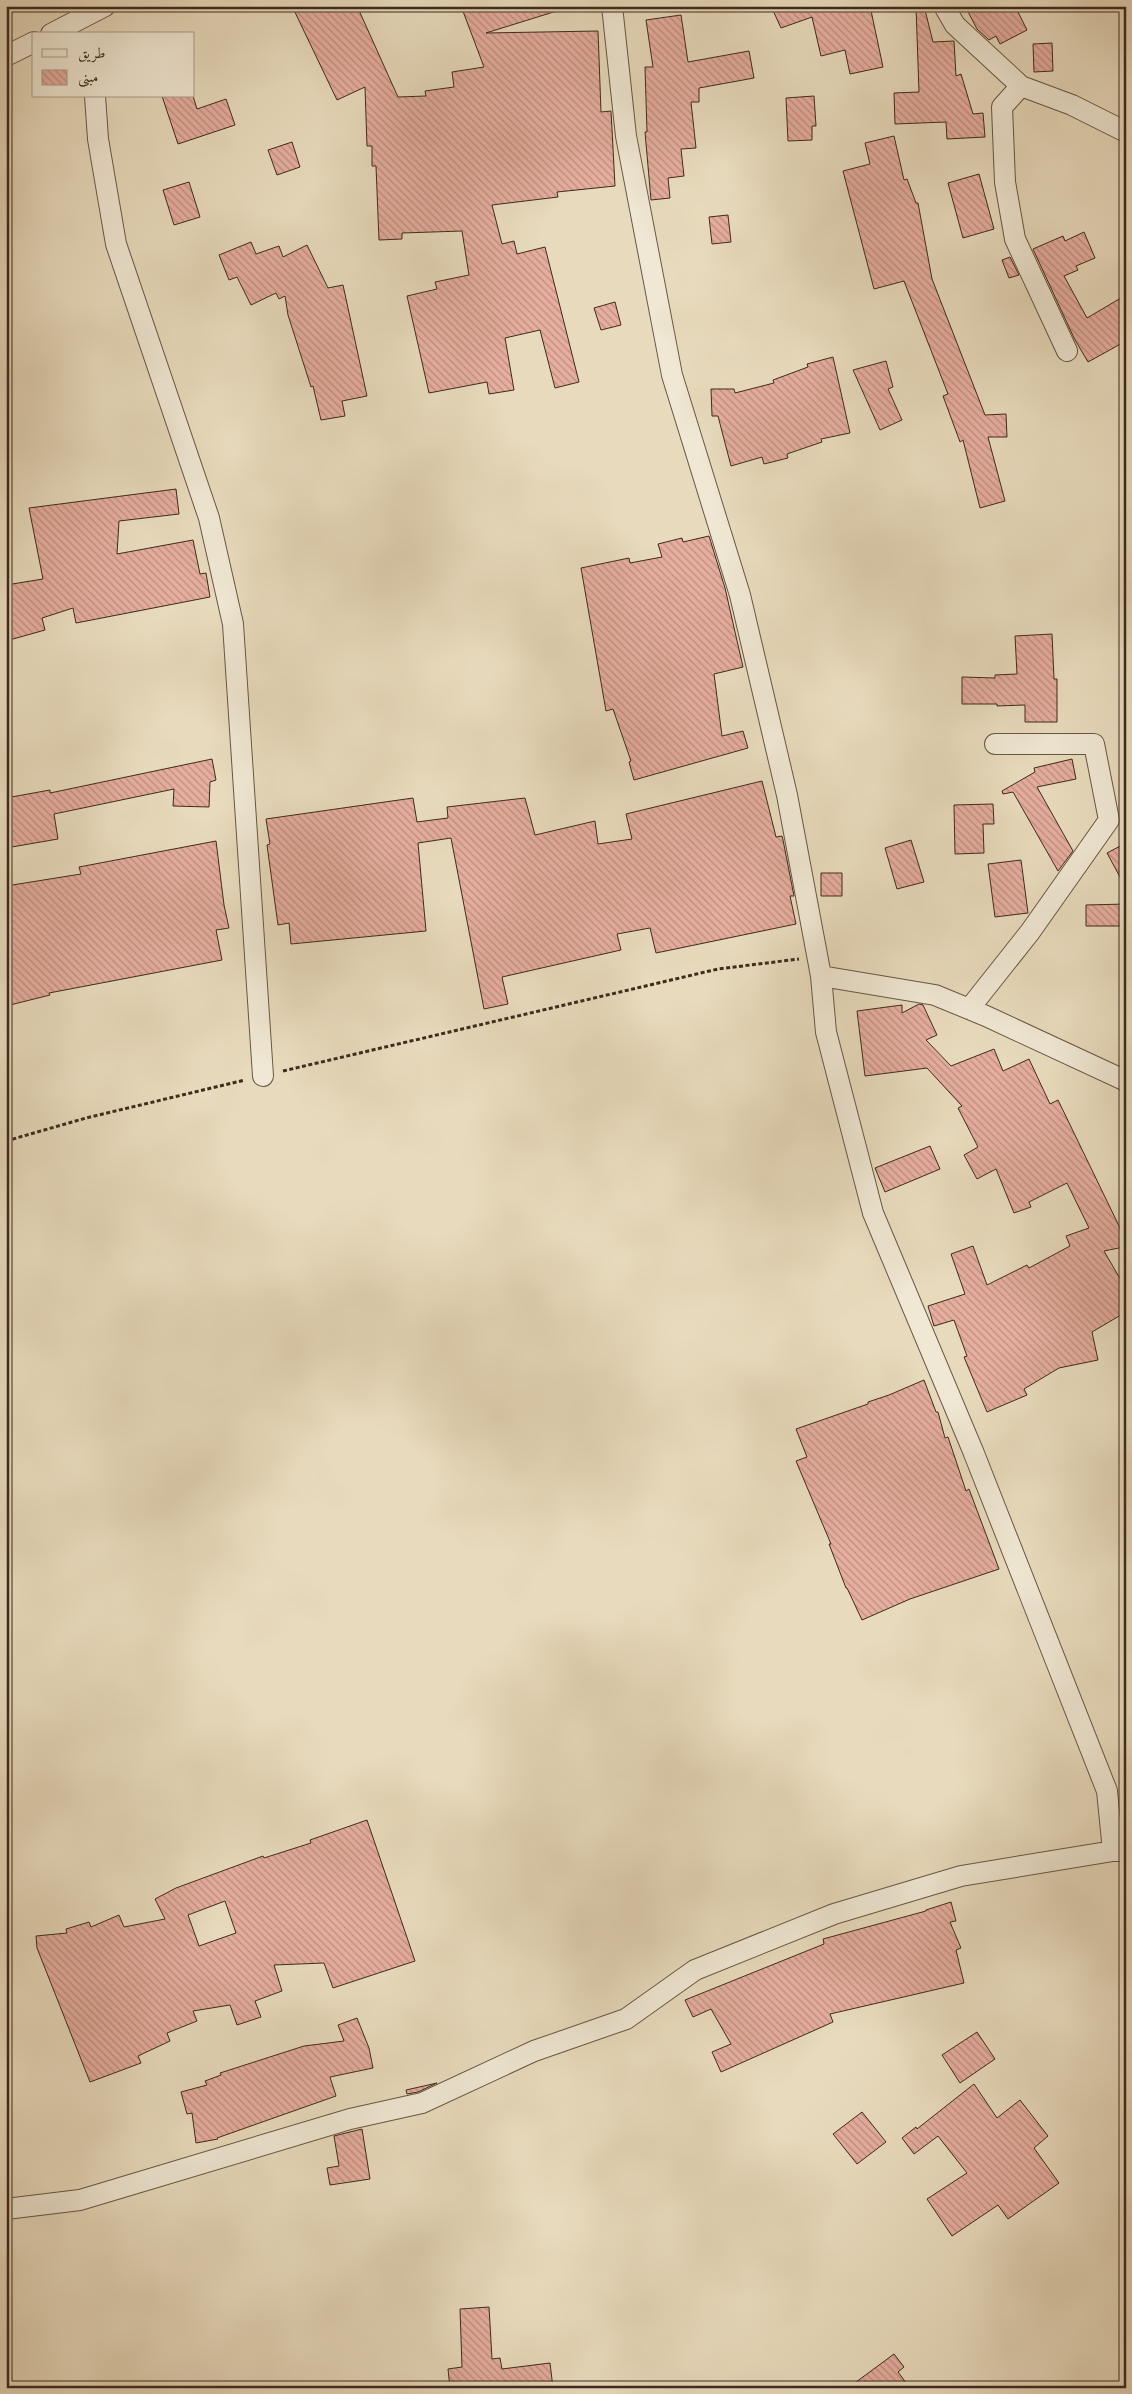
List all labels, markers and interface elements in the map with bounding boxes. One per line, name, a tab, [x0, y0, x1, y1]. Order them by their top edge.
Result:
legend	[32, 32, 195, 98]
text: طريق	[78, 44, 105, 63]
text: مبنى	[78, 68, 98, 88]

